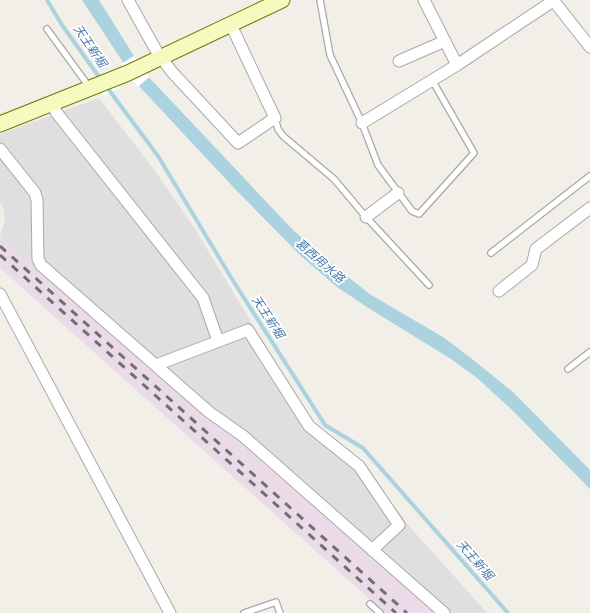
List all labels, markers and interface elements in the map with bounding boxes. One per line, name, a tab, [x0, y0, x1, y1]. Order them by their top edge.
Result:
water label: 天王新堀	[71, 22, 110, 71]
water label: 葛西用水路	[293, 236, 348, 287]
water label: 天王新堀	[249, 293, 288, 343]
water label: 天王新堀	[454, 537, 497, 584]

